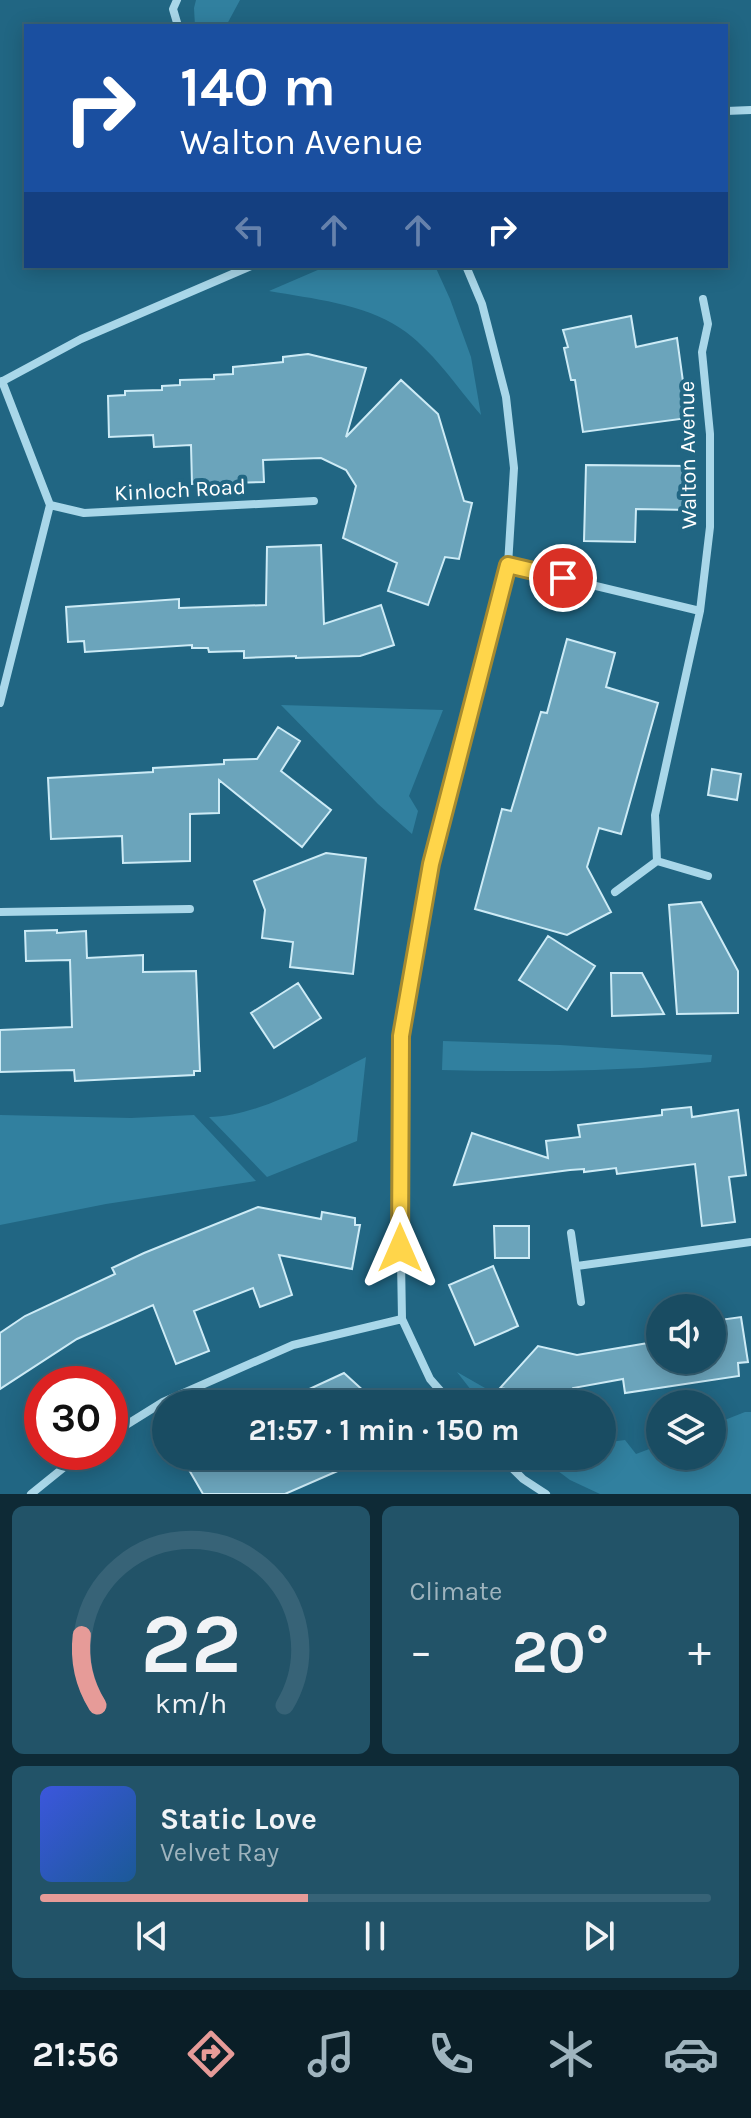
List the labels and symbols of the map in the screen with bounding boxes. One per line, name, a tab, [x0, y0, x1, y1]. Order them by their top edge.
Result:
street label: Walton Avenue	[674, 381, 702, 529]
street label: Kinloch Road	[113, 474, 247, 506]
pin	[529, 544, 597, 612]
position arrow	[358, 1206, 442, 1290]
speed limit sign: 30	[24, 1366, 128, 1470]

